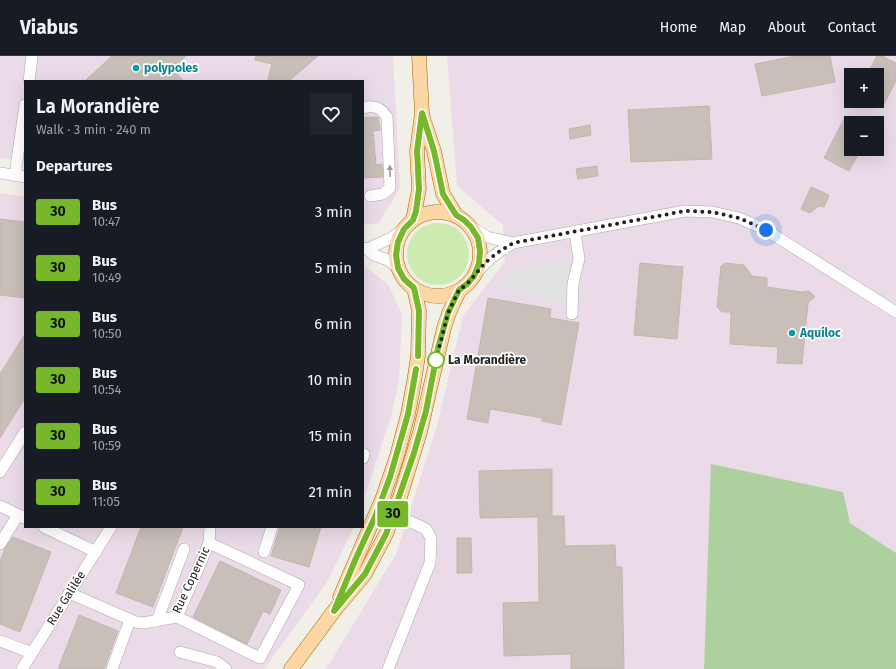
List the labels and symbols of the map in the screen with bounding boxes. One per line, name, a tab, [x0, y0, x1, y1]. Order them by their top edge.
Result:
place label: polypoles	[144, 61, 198, 75]
marker: polypoles	[131, 63, 141, 73]
one-way arrow	[387, 164, 393, 177]
your location	[756, 220, 776, 240]
place label: Aquiloc	[799, 326, 841, 340]
marker: Aquiloc	[787, 328, 797, 338]
marker: La Morandière	[427, 351, 445, 369]
place label: La Morandière	[448, 353, 526, 367]
line badge: 30	[375, 501, 411, 527]
street label: Rue Copernic	[169, 544, 213, 616]
street label: Rue Galilée	[44, 568, 88, 628]

